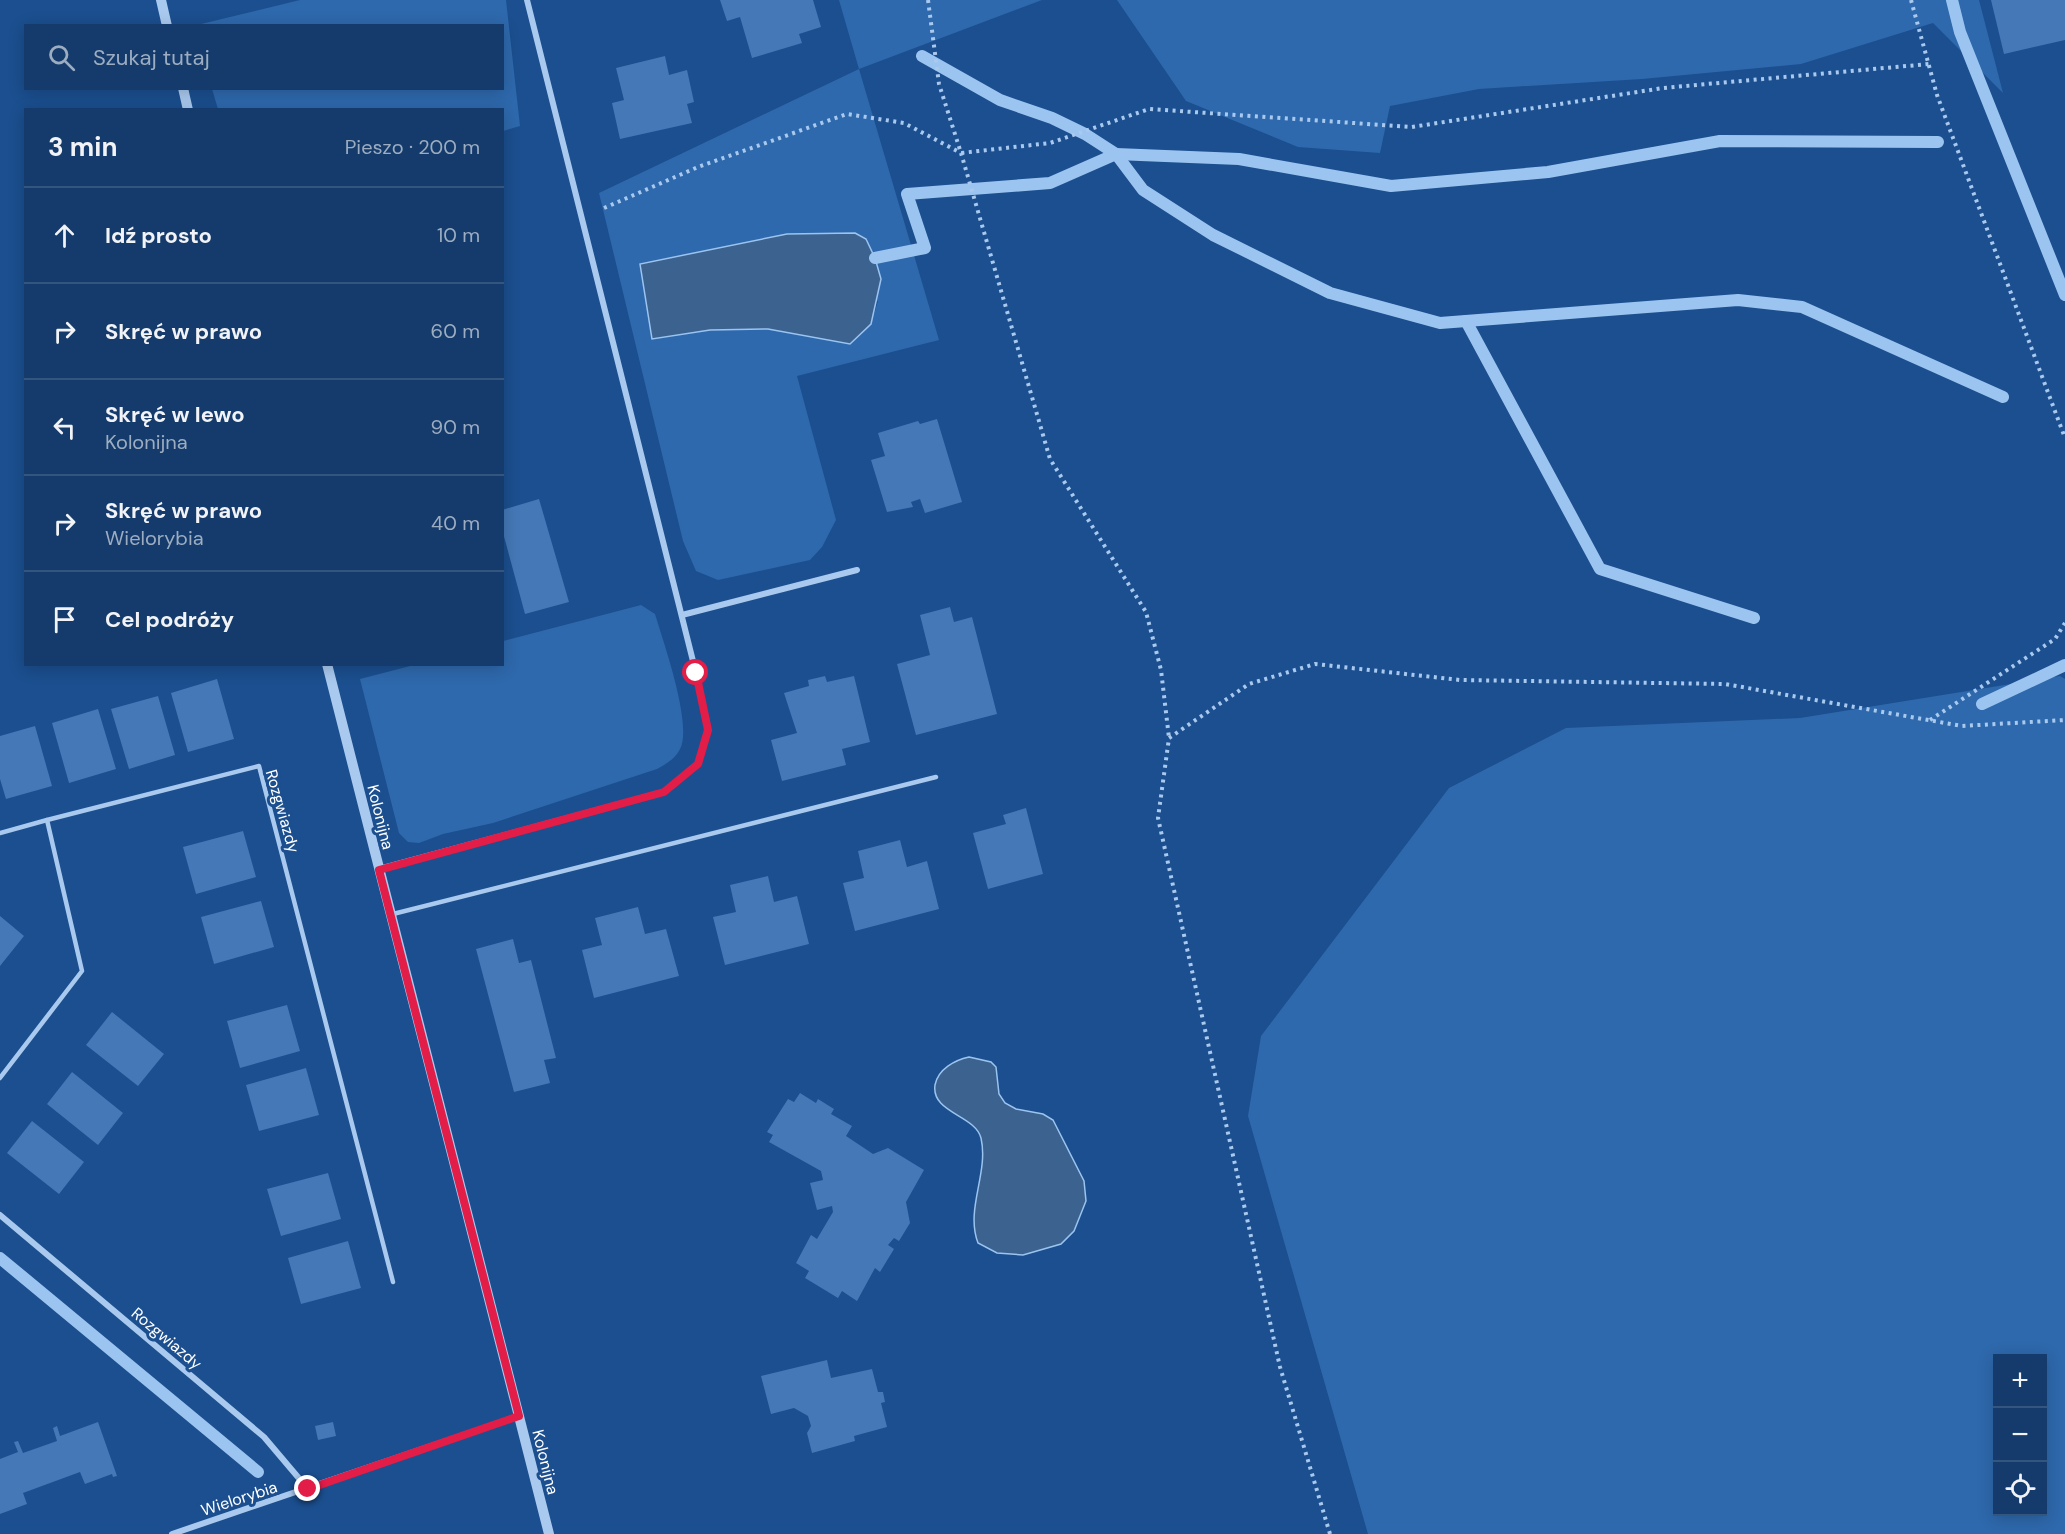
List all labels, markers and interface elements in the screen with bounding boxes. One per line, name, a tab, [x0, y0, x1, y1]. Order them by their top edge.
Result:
search box	[24, 24, 504, 90]
icon: search	[45, 41, 78, 74]
text: Szukaj tutaj	[93, 43, 210, 72]
text: 3 min	[48, 130, 117, 164]
text: Pieszo · 200 m	[345, 134, 480, 160]
icon: ahead	[48, 219, 81, 252]
text: Idź prosto	[105, 221, 212, 250]
text: 10 m	[437, 222, 480, 248]
icon: right	[48, 315, 81, 348]
text: Skręć w prawo	[105, 317, 262, 346]
text: 60 m	[431, 318, 480, 344]
text: Skręć w lewo	[105, 400, 245, 429]
icon: left	[48, 411, 81, 444]
text: 90 m	[431, 414, 480, 440]
text: Kolonijna	[105, 429, 188, 455]
text: Skręć w prawo	[105, 496, 262, 525]
icon: right	[48, 507, 81, 540]
text: 40 m	[431, 510, 480, 536]
text: Wielorybia	[105, 525, 204, 551]
icon: arrive	[48, 603, 81, 636]
text: Cel podróży	[105, 605, 234, 634]
route start	[682, 659, 708, 685]
street label: Rozgwiazdy	[261, 767, 304, 855]
street label: Kolonijna	[362, 782, 399, 852]
street label: Rozgwiazdy	[127, 1303, 206, 1374]
map controls	[1993, 1354, 2047, 1516]
button: +	[1993, 1354, 2047, 1408]
button: −	[1993, 1408, 2047, 1462]
street label: Kolonijna	[527, 1427, 564, 1497]
button: locate	[1993, 1462, 2047, 1516]
route end	[294, 1475, 320, 1501]
street label: Wielorybia	[198, 1476, 280, 1521]

